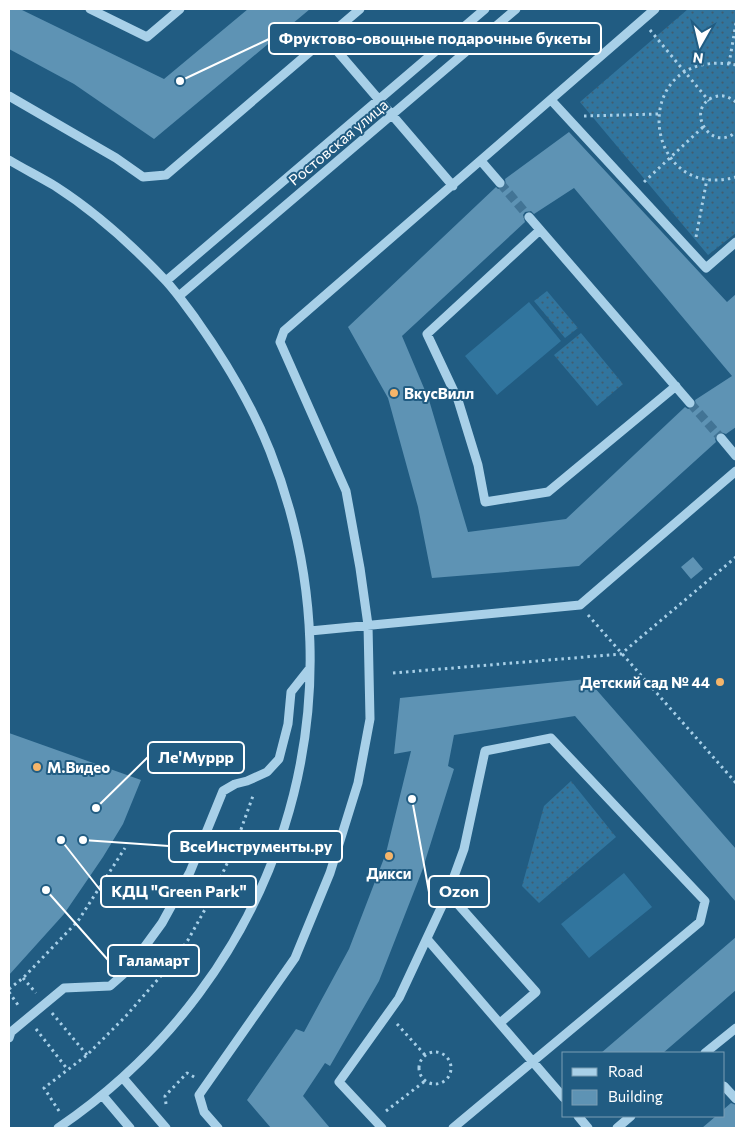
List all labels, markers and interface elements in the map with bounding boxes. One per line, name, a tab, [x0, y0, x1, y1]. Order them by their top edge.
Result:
north arrow	[675, 20, 725, 70]
callout: Фруктово-овощные подарочные букеты	[269, 23, 601, 54]
text: Фруктово-овощные подарочные букеты	[279, 28, 591, 47]
text: N	[692, 49, 705, 68]
street label: Ростовская улица	[285, 95, 391, 189]
place label: ВкусВилл	[404, 384, 474, 402]
marker: ВкусВилл	[388, 387, 400, 399]
place label: Детский сад № 44	[580, 673, 710, 691]
marker: Детский сад № 44	[714, 676, 726, 688]
callout: Ле'Муррр	[148, 742, 244, 773]
text: Ле'Муррр	[158, 747, 234, 766]
place label: М.Видео	[47, 758, 110, 776]
marker: М.Видео	[31, 761, 43, 773]
callout: ВсеИнструменты.ру	[169, 831, 342, 862]
text: ВсеИнструменты.ру	[179, 836, 333, 855]
marker: Дикси	[383, 850, 395, 862]
place label: Дикси	[366, 864, 412, 882]
callout: КДЦ "Green Park"	[101, 876, 256, 907]
callout: Ozon	[429, 876, 489, 907]
text: КДЦ "Green Park"	[111, 881, 247, 900]
text: Ozon	[439, 881, 479, 900]
callout: Галамарт	[108, 945, 199, 976]
text: Галамарт	[118, 950, 190, 969]
legend	[562, 1052, 725, 1117]
text: Road	[608, 1062, 643, 1080]
text: Building	[608, 1087, 663, 1105]

